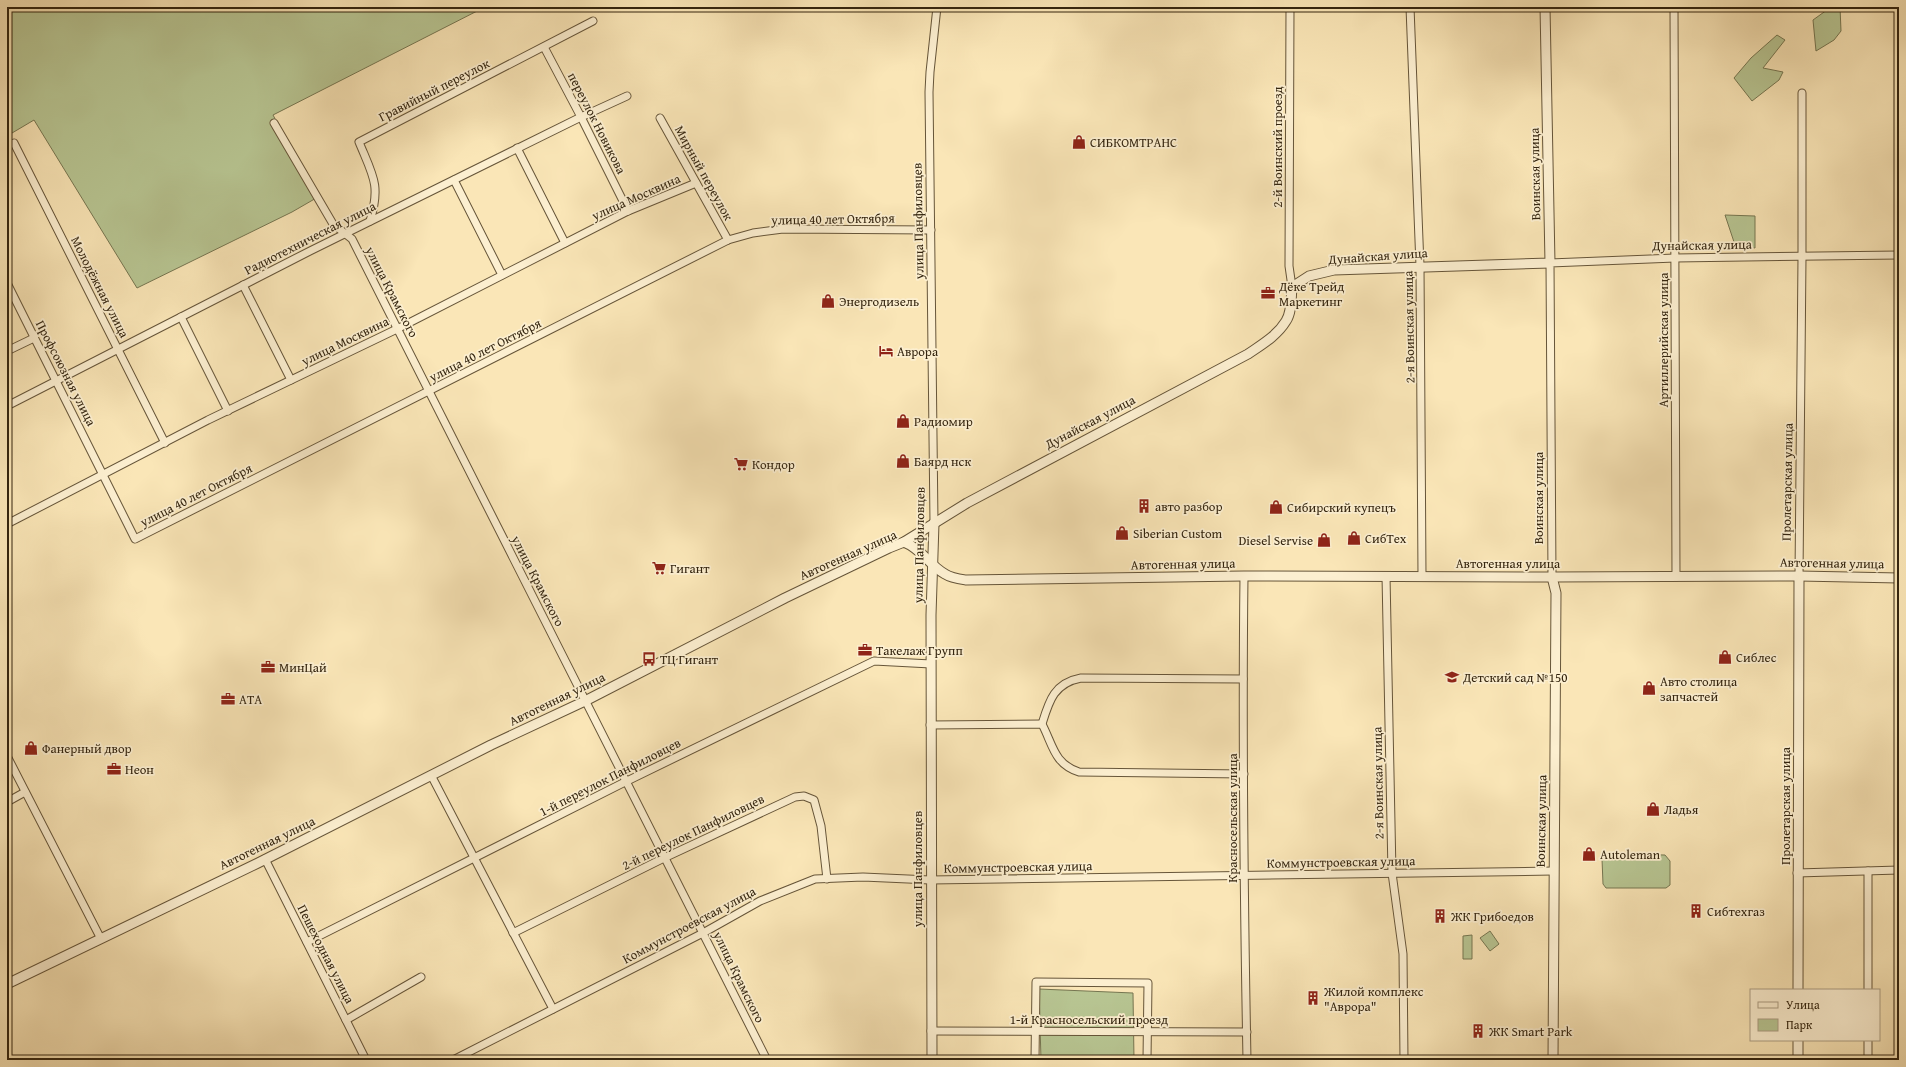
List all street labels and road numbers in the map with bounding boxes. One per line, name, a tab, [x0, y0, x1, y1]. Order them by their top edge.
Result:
street label: Гравийный переулок	[375, 54, 493, 126]
street label: переулок Новикова	[563, 69, 631, 178]
street label: 2-й Воинский проезд	[1268, 86, 1287, 208]
street label: Мирный переулок	[670, 122, 738, 224]
street label: Воинская улица	[1525, 127, 1545, 220]
street label: улица Панфиловцев	[907, 163, 929, 280]
street label: улица Москвина	[588, 169, 684, 225]
street label: Радиотехническая улица	[241, 196, 380, 279]
street label: улица 40 лет Октября	[770, 208, 895, 230]
street label: Молодёжная улица	[66, 233, 134, 342]
street label: Дунайская улица	[1651, 235, 1753, 255]
street label: улица Крамского	[360, 242, 423, 341]
street label: Дунайская улица	[1327, 243, 1429, 269]
street label: 2-я Воинская улица	[1399, 270, 1419, 384]
street label: Артиллерийская улица	[1654, 272, 1673, 408]
street label: улица Москвина	[297, 311, 393, 371]
street label: улица 40 лет Октября	[425, 313, 545, 387]
street label: Профсоюзная улица	[31, 317, 101, 430]
street label: Дунайская улица	[1041, 390, 1139, 454]
street label: Пролетарская улица	[1776, 422, 1798, 541]
street label: Воинская улица	[1529, 451, 1548, 544]
street label: улица 40 лет Октября	[136, 458, 256, 532]
street label: улица Панфиловцев	[908, 487, 930, 604]
street label: Автогенная улица	[796, 525, 900, 585]
street label: улица Крамского	[506, 531, 569, 630]
street label: Автогенная улица	[1780, 553, 1885, 573]
street label: Автогенная улица	[1131, 554, 1236, 574]
street label: Автогенная улица	[1456, 554, 1561, 573]
street label: Автогенная улица	[506, 667, 609, 730]
street label: 2-я Воинская улица	[1368, 726, 1388, 840]
street label: 1-й переулок Панфиловцев	[536, 733, 684, 821]
street label: Пролетарская улица	[1776, 746, 1795, 865]
street label: Красносельская улица	[1223, 752, 1242, 883]
street label: Воинская улица	[1531, 774, 1551, 867]
street label: 2-й переулок Панфиловцев	[619, 789, 767, 875]
street label: Автогенная улица	[216, 811, 319, 874]
street label: улица Панфиловцев	[908, 811, 927, 928]
street label: Коммунстроевская улица	[1266, 851, 1416, 873]
street label: Коммунстроевская улица	[943, 856, 1093, 878]
street label: Коммунстроевская улица	[619, 881, 760, 968]
street label: Пешеходная улица	[293, 901, 360, 1008]
street label: улица Крамского	[708, 927, 770, 1026]
street label: 1-й Красносельский проезд	[1010, 1010, 1168, 1029]

